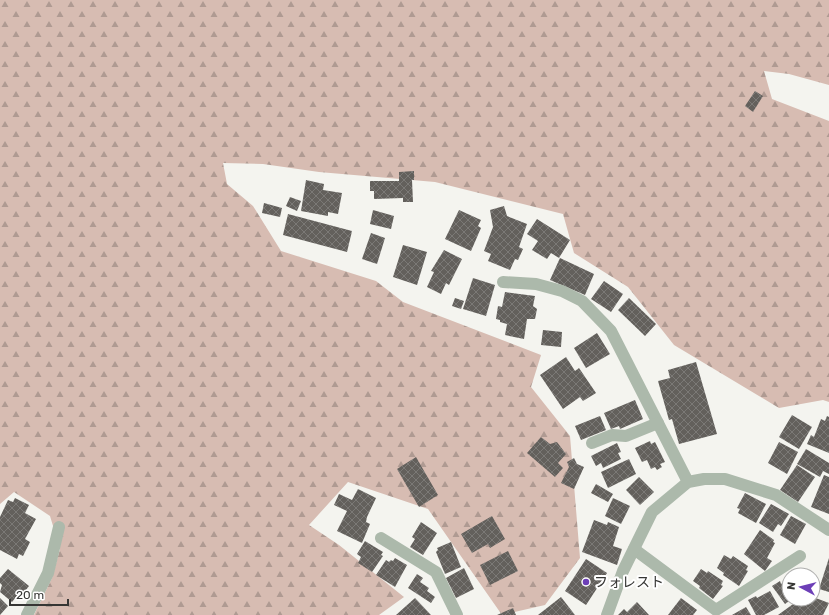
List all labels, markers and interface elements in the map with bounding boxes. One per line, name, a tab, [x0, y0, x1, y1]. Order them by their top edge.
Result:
north arrow	[781, 567, 821, 607]
place label: フォレスト	[594, 574, 664, 591]
marker: フォレスト	[581, 577, 591, 587]
scale bar	[10, 581, 68, 607]
text: N	[785, 581, 799, 591]
text: 20 m	[16, 588, 44, 602]

